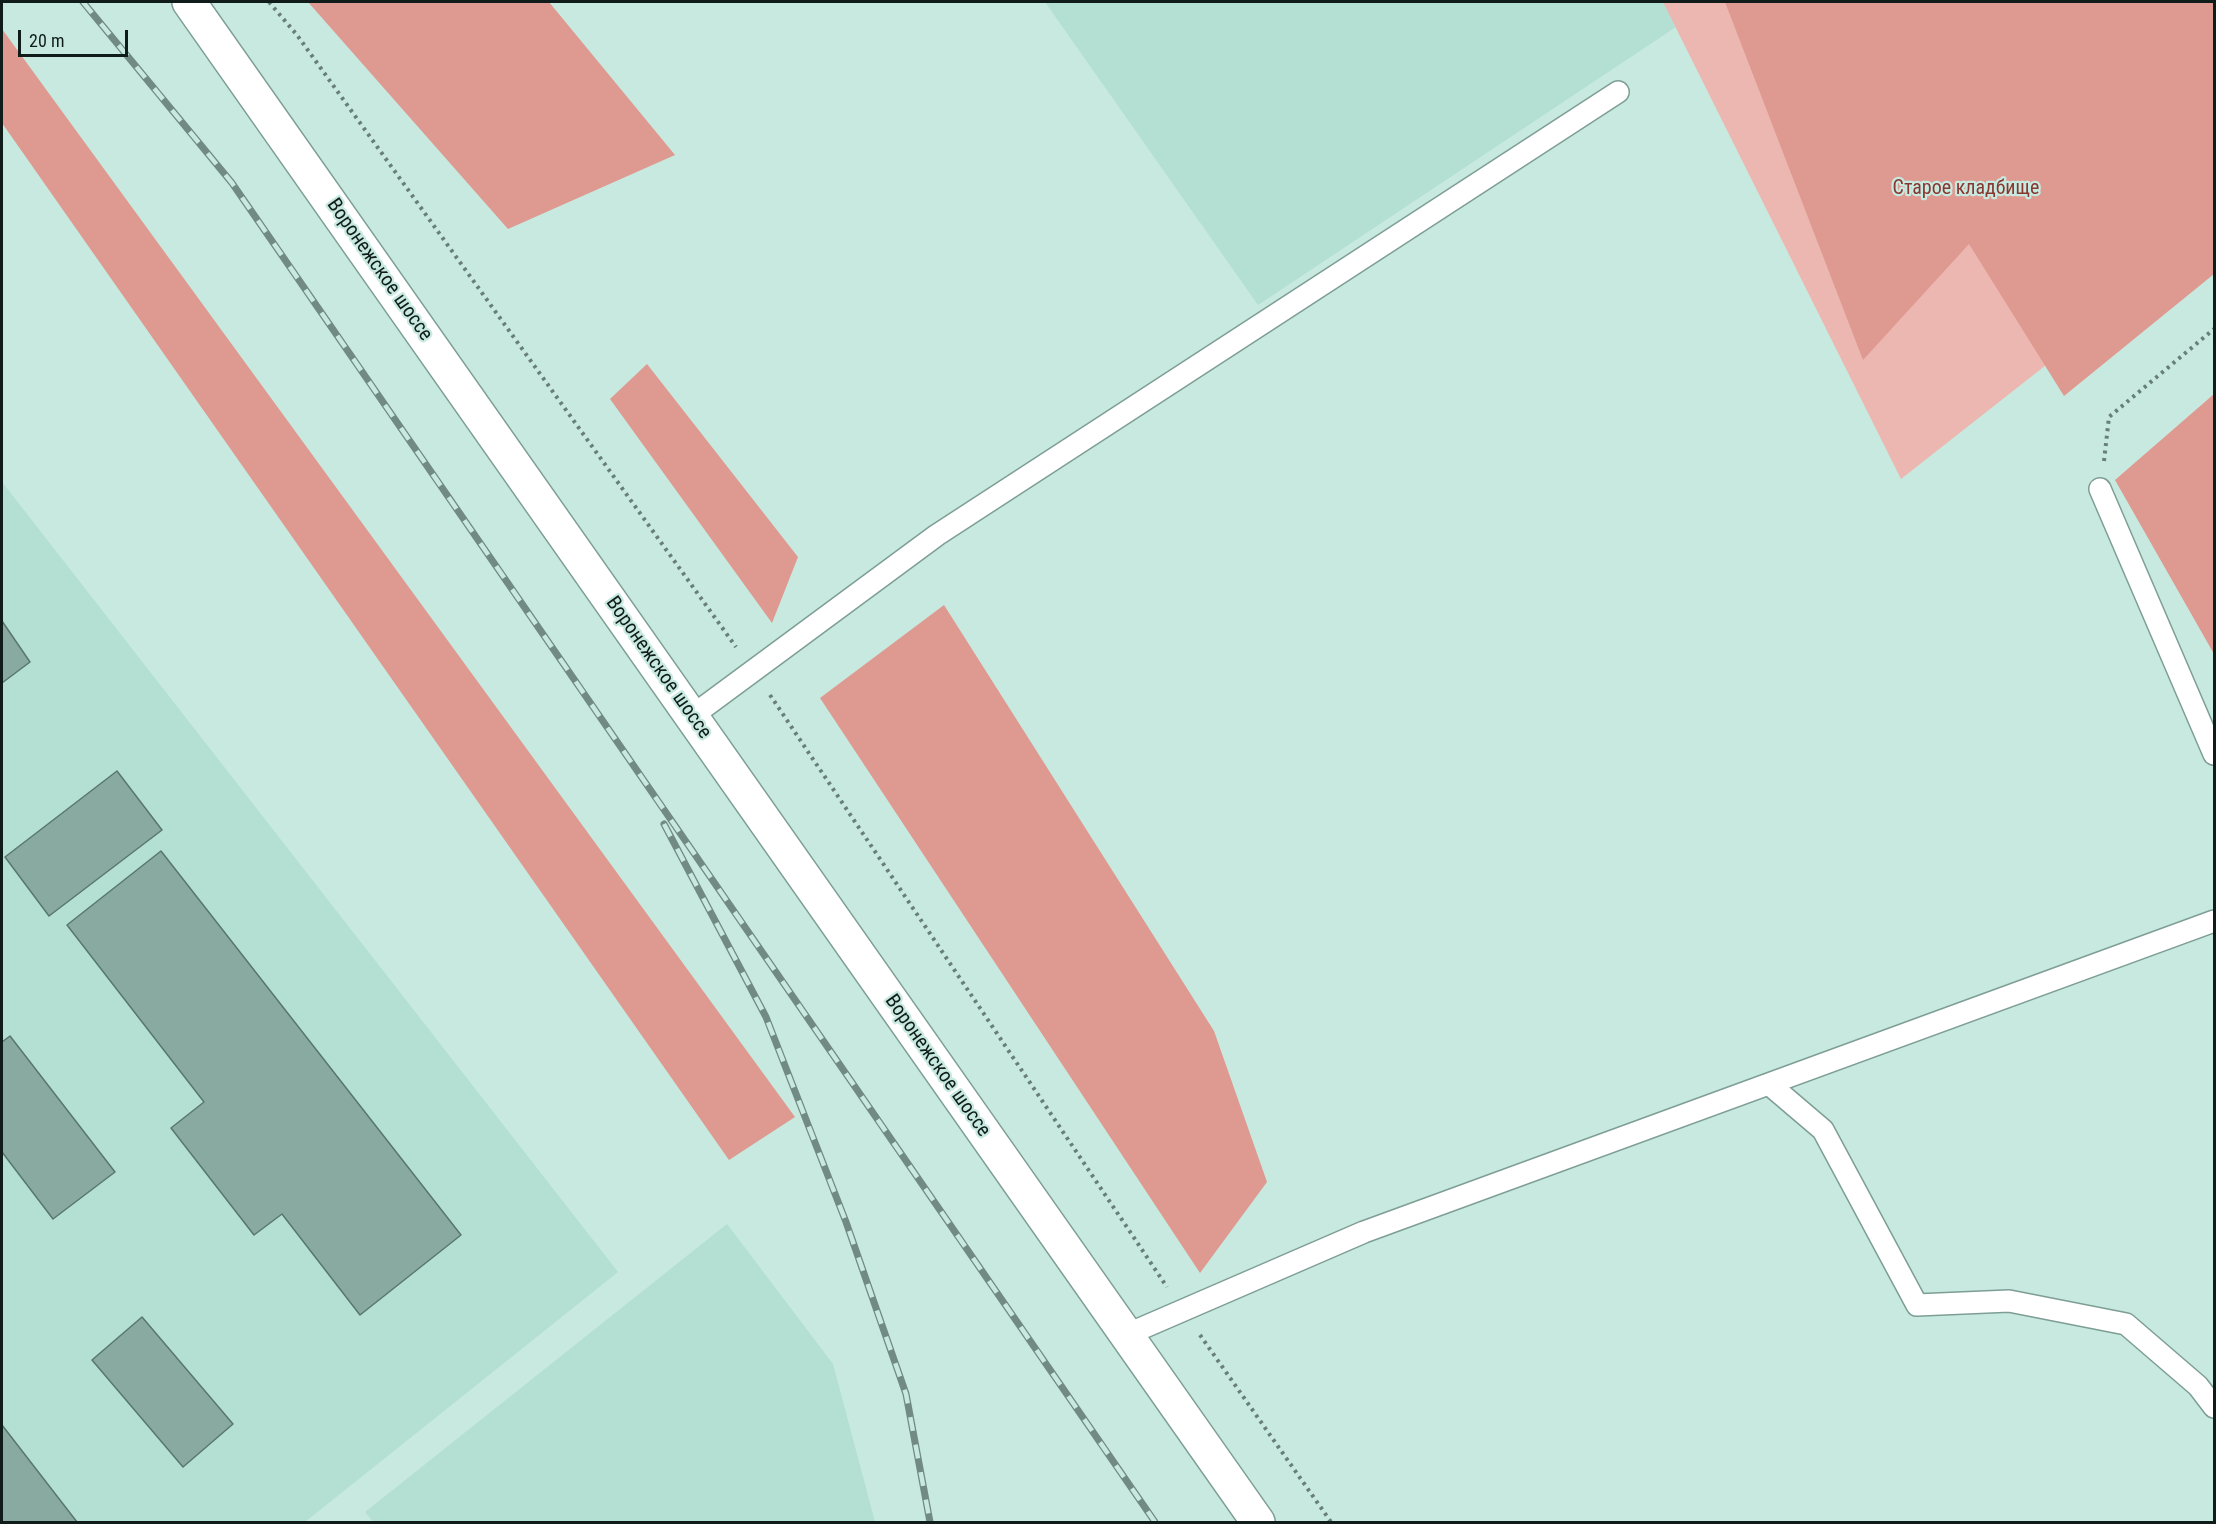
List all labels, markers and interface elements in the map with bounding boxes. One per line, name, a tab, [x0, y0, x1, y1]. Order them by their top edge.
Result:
scale bar	[21, 18, 130, 56]
text: 20 m	[29, 30, 64, 51]
park label: Старое кладбище	[1893, 177, 2039, 201]
street label: Воронежское шоссе	[321, 194, 437, 346]
street label: Воронежское шоссе	[600, 592, 716, 744]
street label: Воронежское шоссе	[879, 990, 995, 1142]

